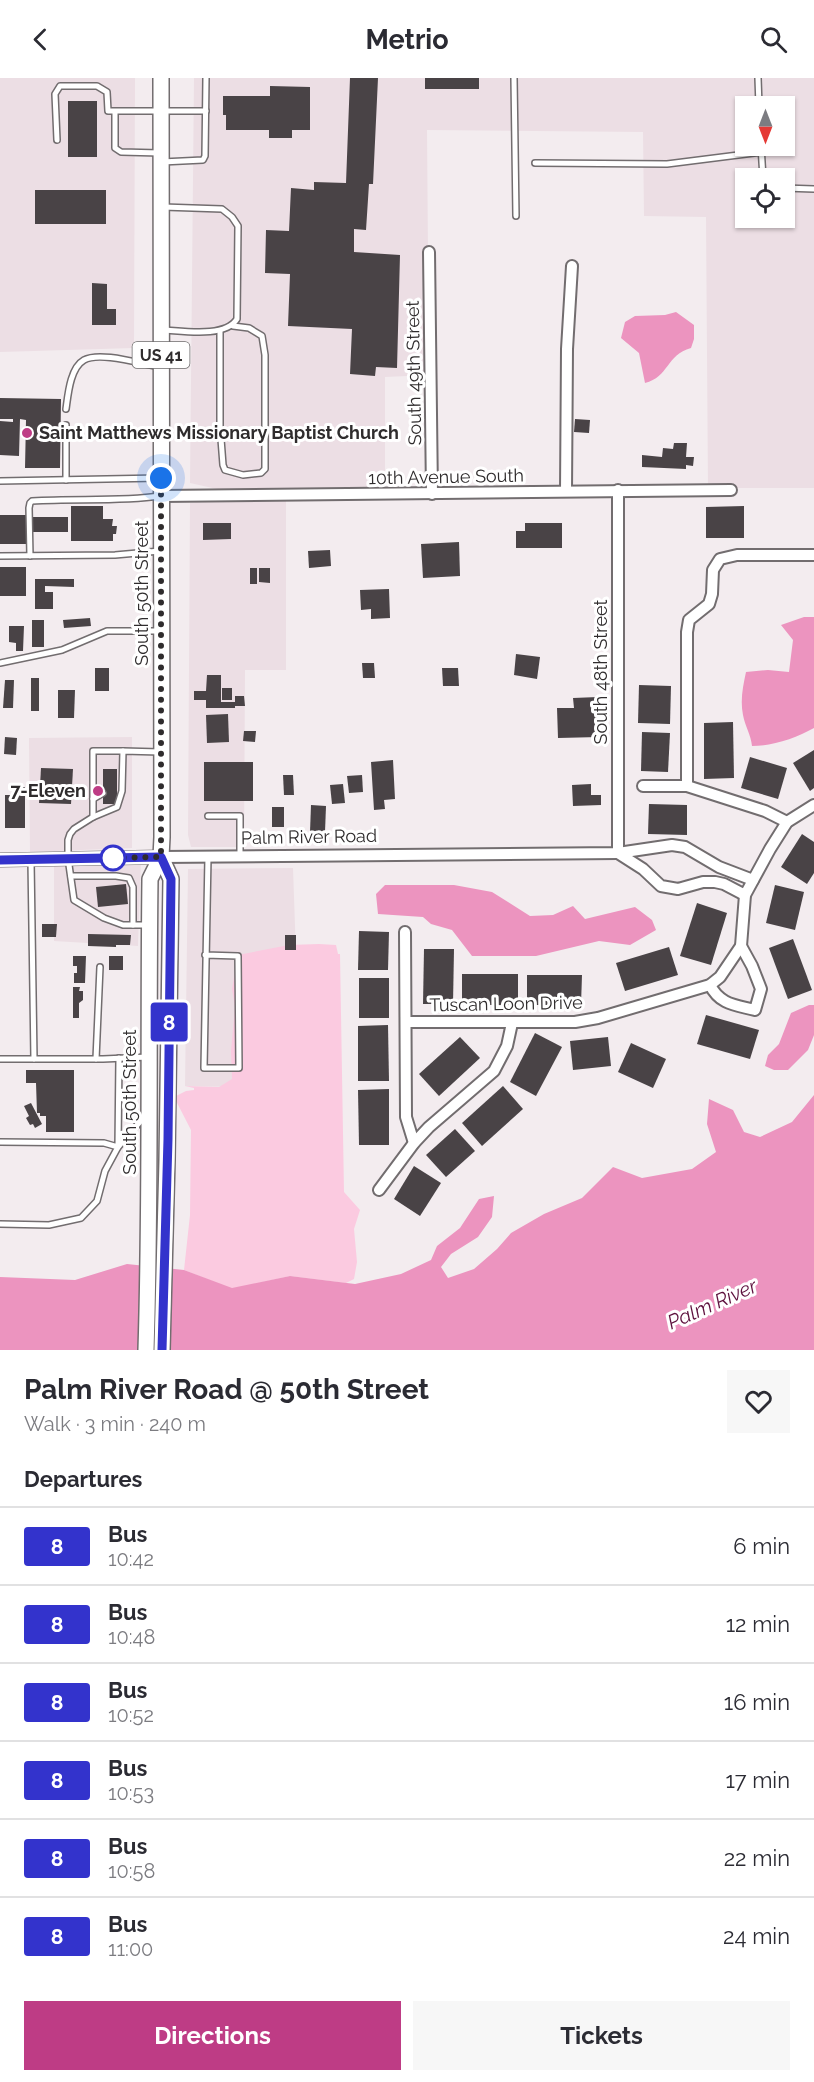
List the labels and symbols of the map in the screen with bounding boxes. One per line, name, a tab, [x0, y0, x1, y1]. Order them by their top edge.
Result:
north arrow	[735, 96, 795, 156]
street label: South 49th Street	[402, 300, 425, 446]
road number: US 41	[132, 342, 190, 368]
place label: Saint Matthews Missionary Baptist Church	[39, 422, 399, 443]
marker: Saint Matthews Missionary Baptist Church	[20, 426, 34, 440]
your location	[146, 463, 176, 493]
street label: 10th Avenue South	[368, 465, 524, 488]
street label: South 50th Street	[131, 520, 152, 666]
street label: South 48th Street	[590, 600, 611, 744]
place label: 7-Eleven	[10, 780, 86, 801]
marker: 7-Eleven	[91, 784, 105, 798]
street label: Palm River Road	[241, 825, 377, 848]
unlabelled marker	[100, 845, 126, 871]
street label: Tuscan Loon Drive	[429, 992, 583, 1015]
line badge: 8	[150, 1002, 189, 1042]
street label: South 50th Street	[119, 1029, 140, 1175]
water label: Palm River	[663, 1273, 762, 1334]

